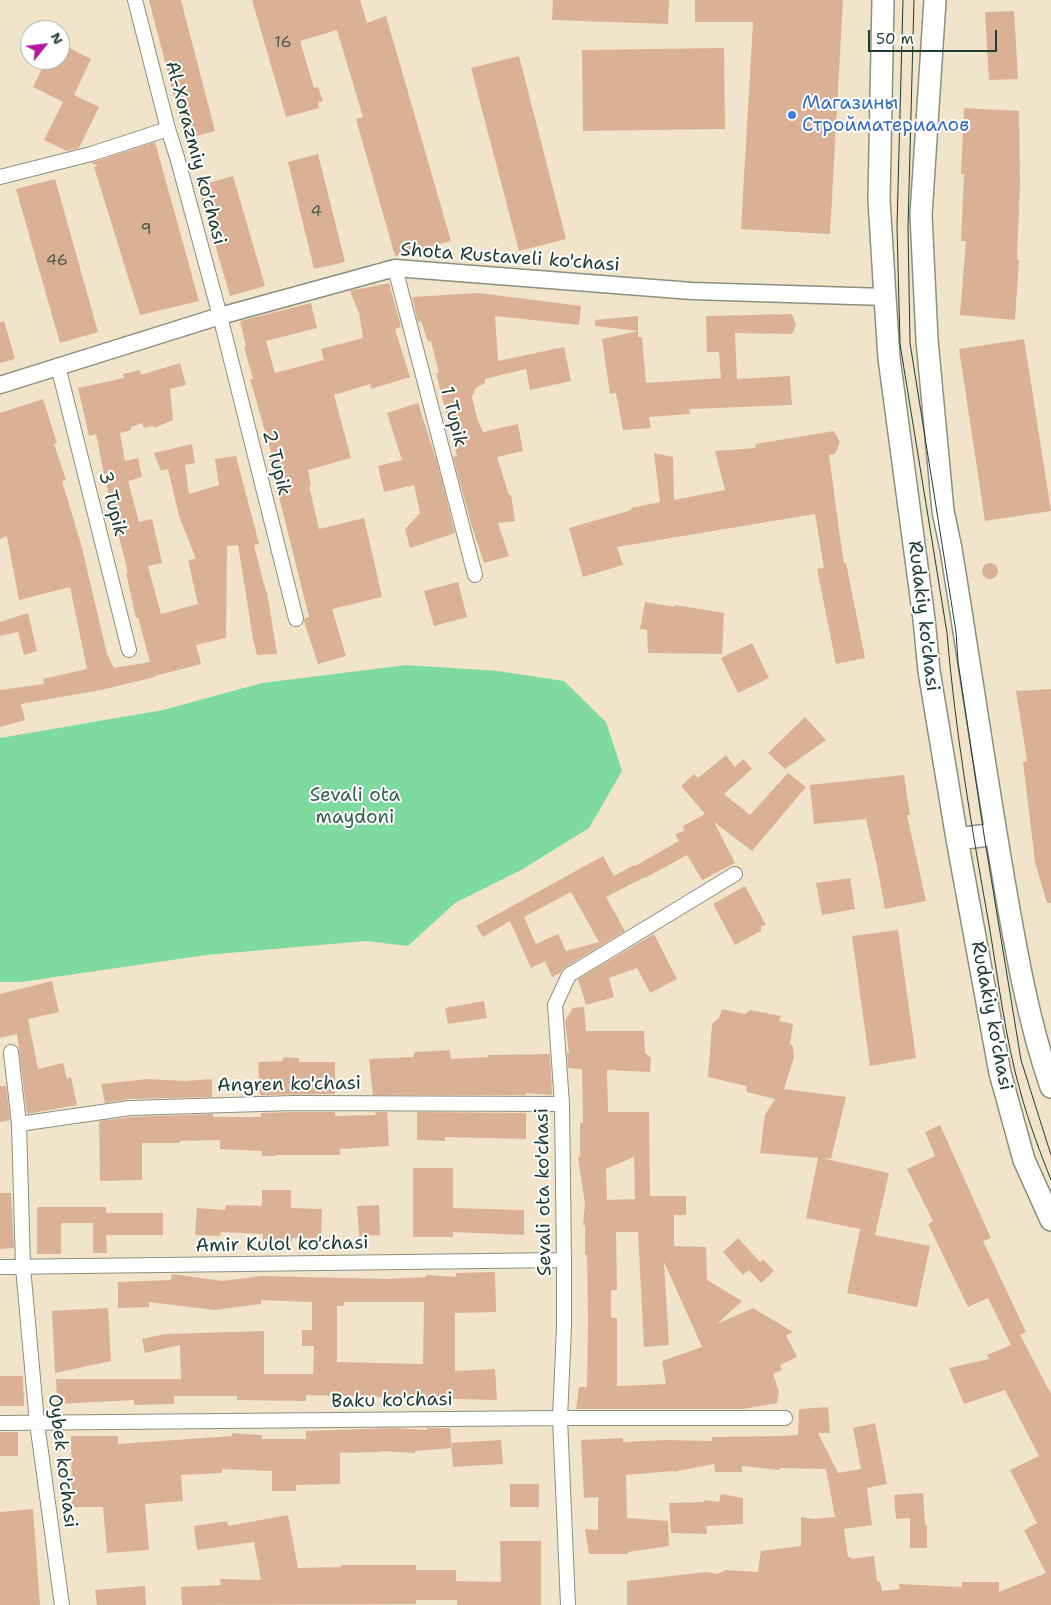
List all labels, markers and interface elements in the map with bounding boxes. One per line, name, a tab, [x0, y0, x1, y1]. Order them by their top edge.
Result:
north arrow	[20, 20, 70, 70]
scale bar	[871, 20, 1000, 52]
text: N	[47, 29, 68, 47]
text: 50 m	[876, 29, 914, 49]
house number: 16	[274, 33, 292, 53]
street label: Al-Xorazmiy ko'chasi	[159, 59, 231, 247]
place label: Магазины Стройматериалов	[802, 93, 969, 137]
marker: Магазины Стройматериалов	[786, 109, 798, 121]
house number: 4	[310, 202, 322, 222]
house number: 9	[140, 220, 152, 240]
street label: Shota Rustaveli ko'chasi	[400, 239, 620, 277]
house number: 46	[46, 251, 68, 271]
street label: 1 Tupik	[434, 384, 472, 450]
street label: 2 Tupik	[257, 428, 295, 498]
street label: 3 Tupik	[93, 469, 131, 539]
street label: Rudakiy ko'chasi	[902, 539, 944, 693]
park label: Sevali ota maydoni	[310, 785, 400, 829]
street label: Rudakiy ko'chasi	[965, 939, 1017, 1093]
street label: Angren ko'chasi	[217, 1072, 361, 1098]
street label: Sevali ota ko'chasi	[531, 1108, 557, 1276]
street label: Amir Kulol ko'chasi	[195, 1232, 369, 1258]
street label: Baku ko'chasi	[331, 1389, 453, 1413]
street label: Oybek ko'chasi	[42, 1393, 82, 1529]

